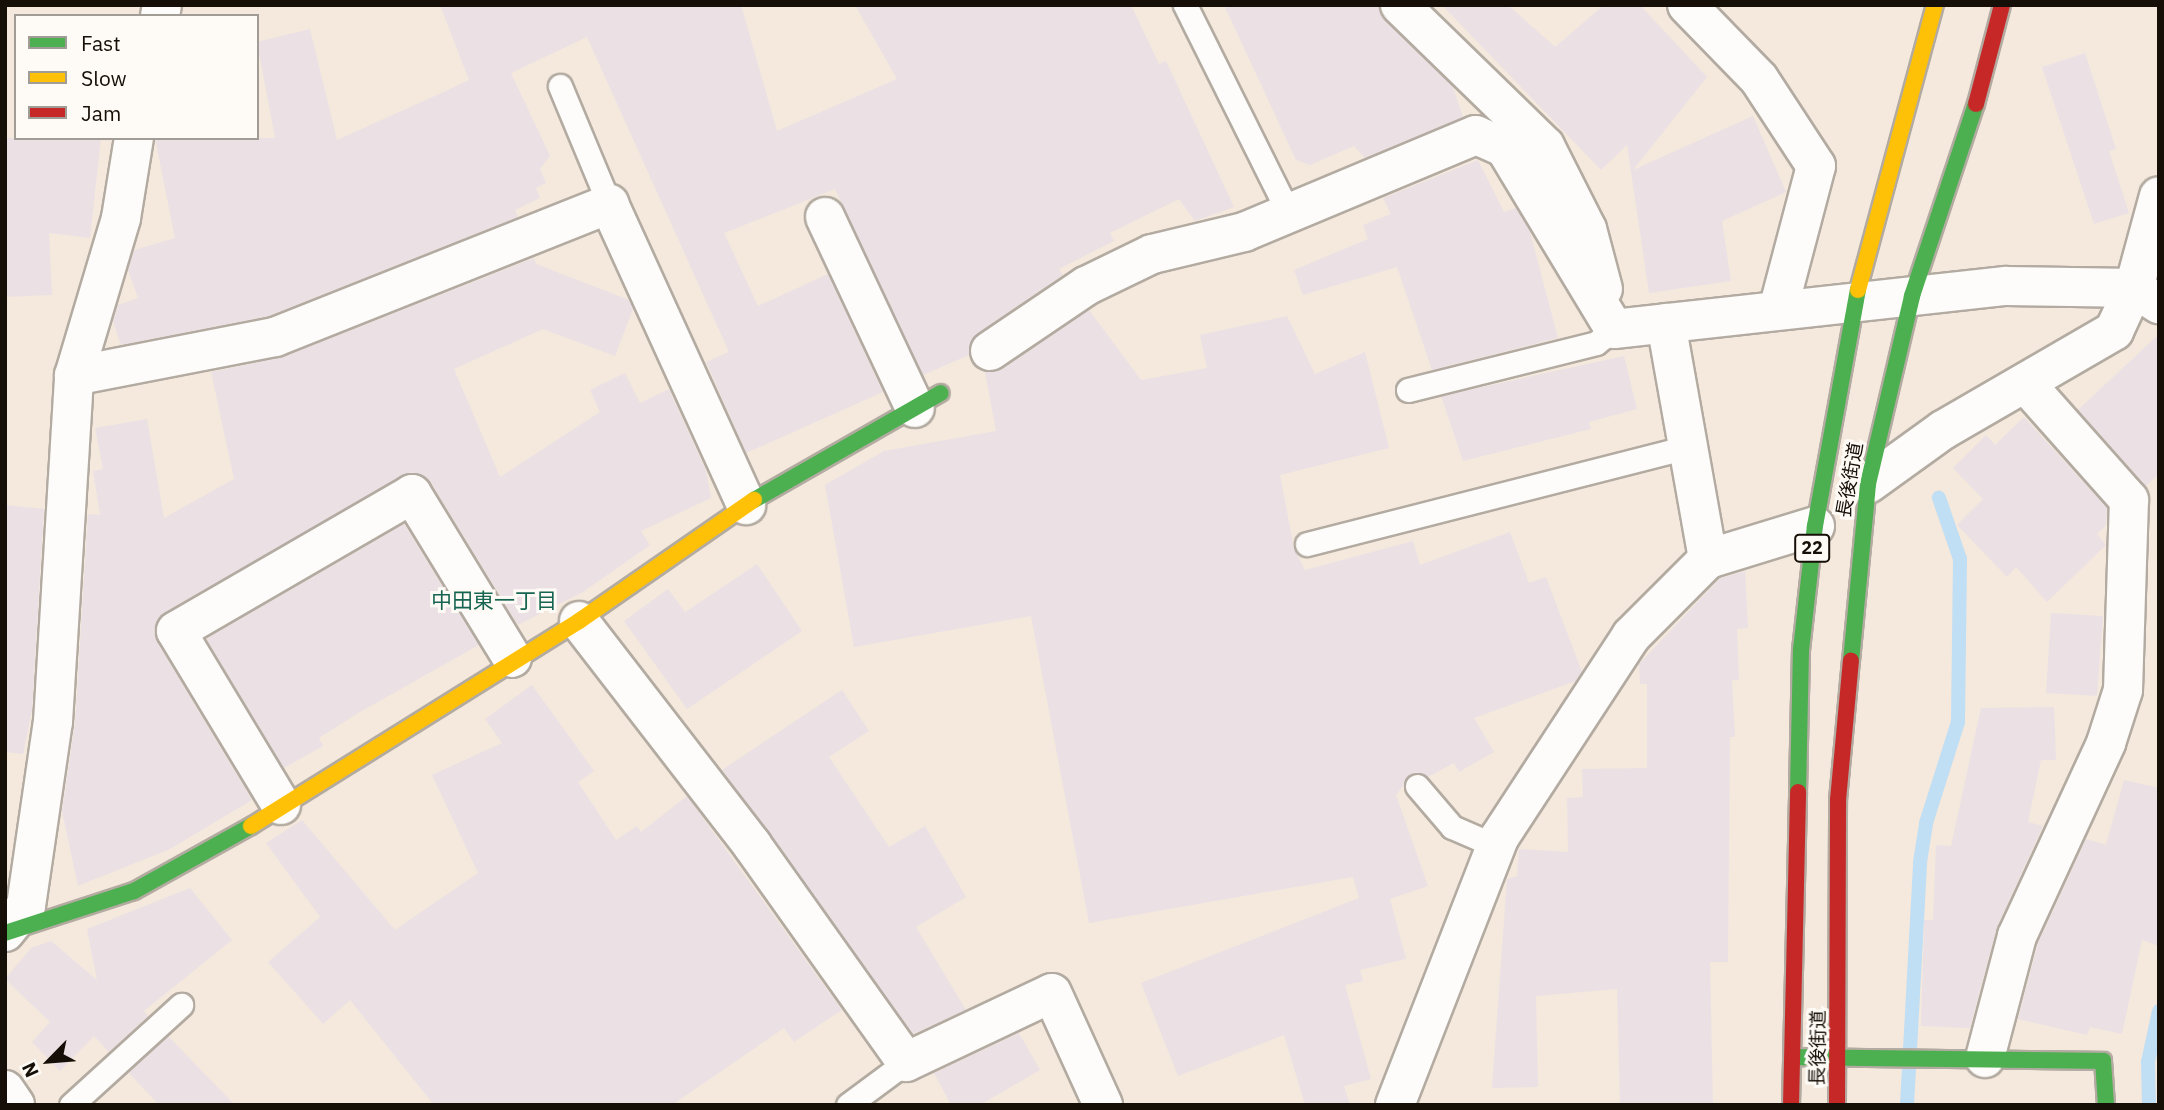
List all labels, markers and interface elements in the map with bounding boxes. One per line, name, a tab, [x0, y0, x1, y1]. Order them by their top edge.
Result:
legend	[14, 14, 259, 140]
text: Fast	[81, 29, 121, 57]
text: Slow	[81, 64, 127, 92]
text: Jam	[81, 99, 121, 127]
street label: 長後街道	[1832, 441, 1868, 519]
road number: 22	[1793, 534, 1831, 562]
district label: 中田東一丁目	[431, 587, 557, 613]
street label: 長後街道	[1806, 1010, 1830, 1086]
north arrow	[14, 1026, 84, 1096]
text: N	[16, 1059, 44, 1081]

